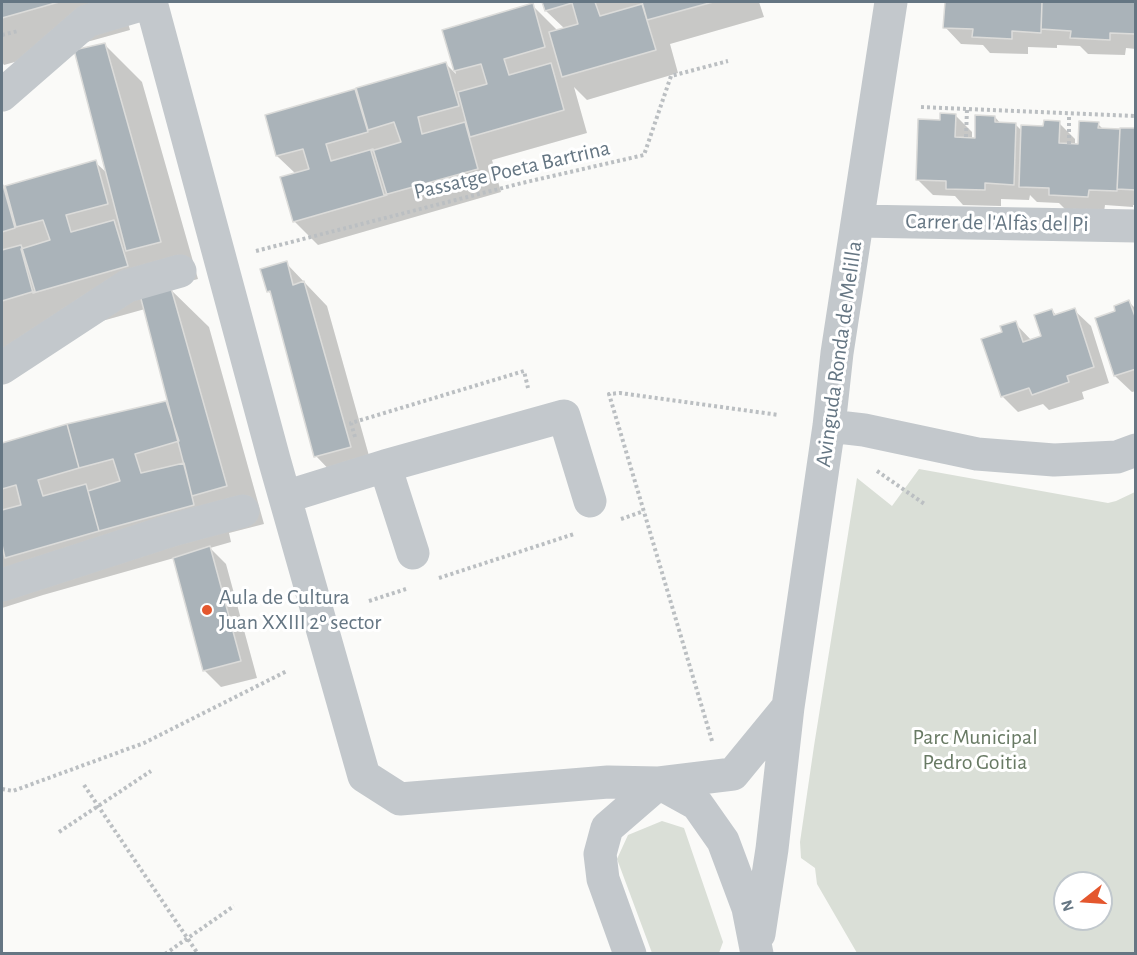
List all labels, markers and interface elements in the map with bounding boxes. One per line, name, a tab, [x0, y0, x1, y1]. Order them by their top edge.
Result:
street label: Passatge Poeta Bartrina	[411, 135, 613, 205]
street label: Carrer de l'Alfàs del Pi	[905, 208, 1089, 238]
street label: Avinguda Ronda de Melilla	[810, 239, 868, 469]
place label: Aula de Cultura Juan XXIII 2º sector	[219, 584, 381, 636]
marker: Aula de Cultura Juan XXIII 2º sector	[200, 603, 214, 617]
park label: Parc Municipal Pedro Goitia	[912, 724, 1038, 776]
north arrow	[1053, 871, 1113, 931]
text: N	[1058, 898, 1077, 913]

